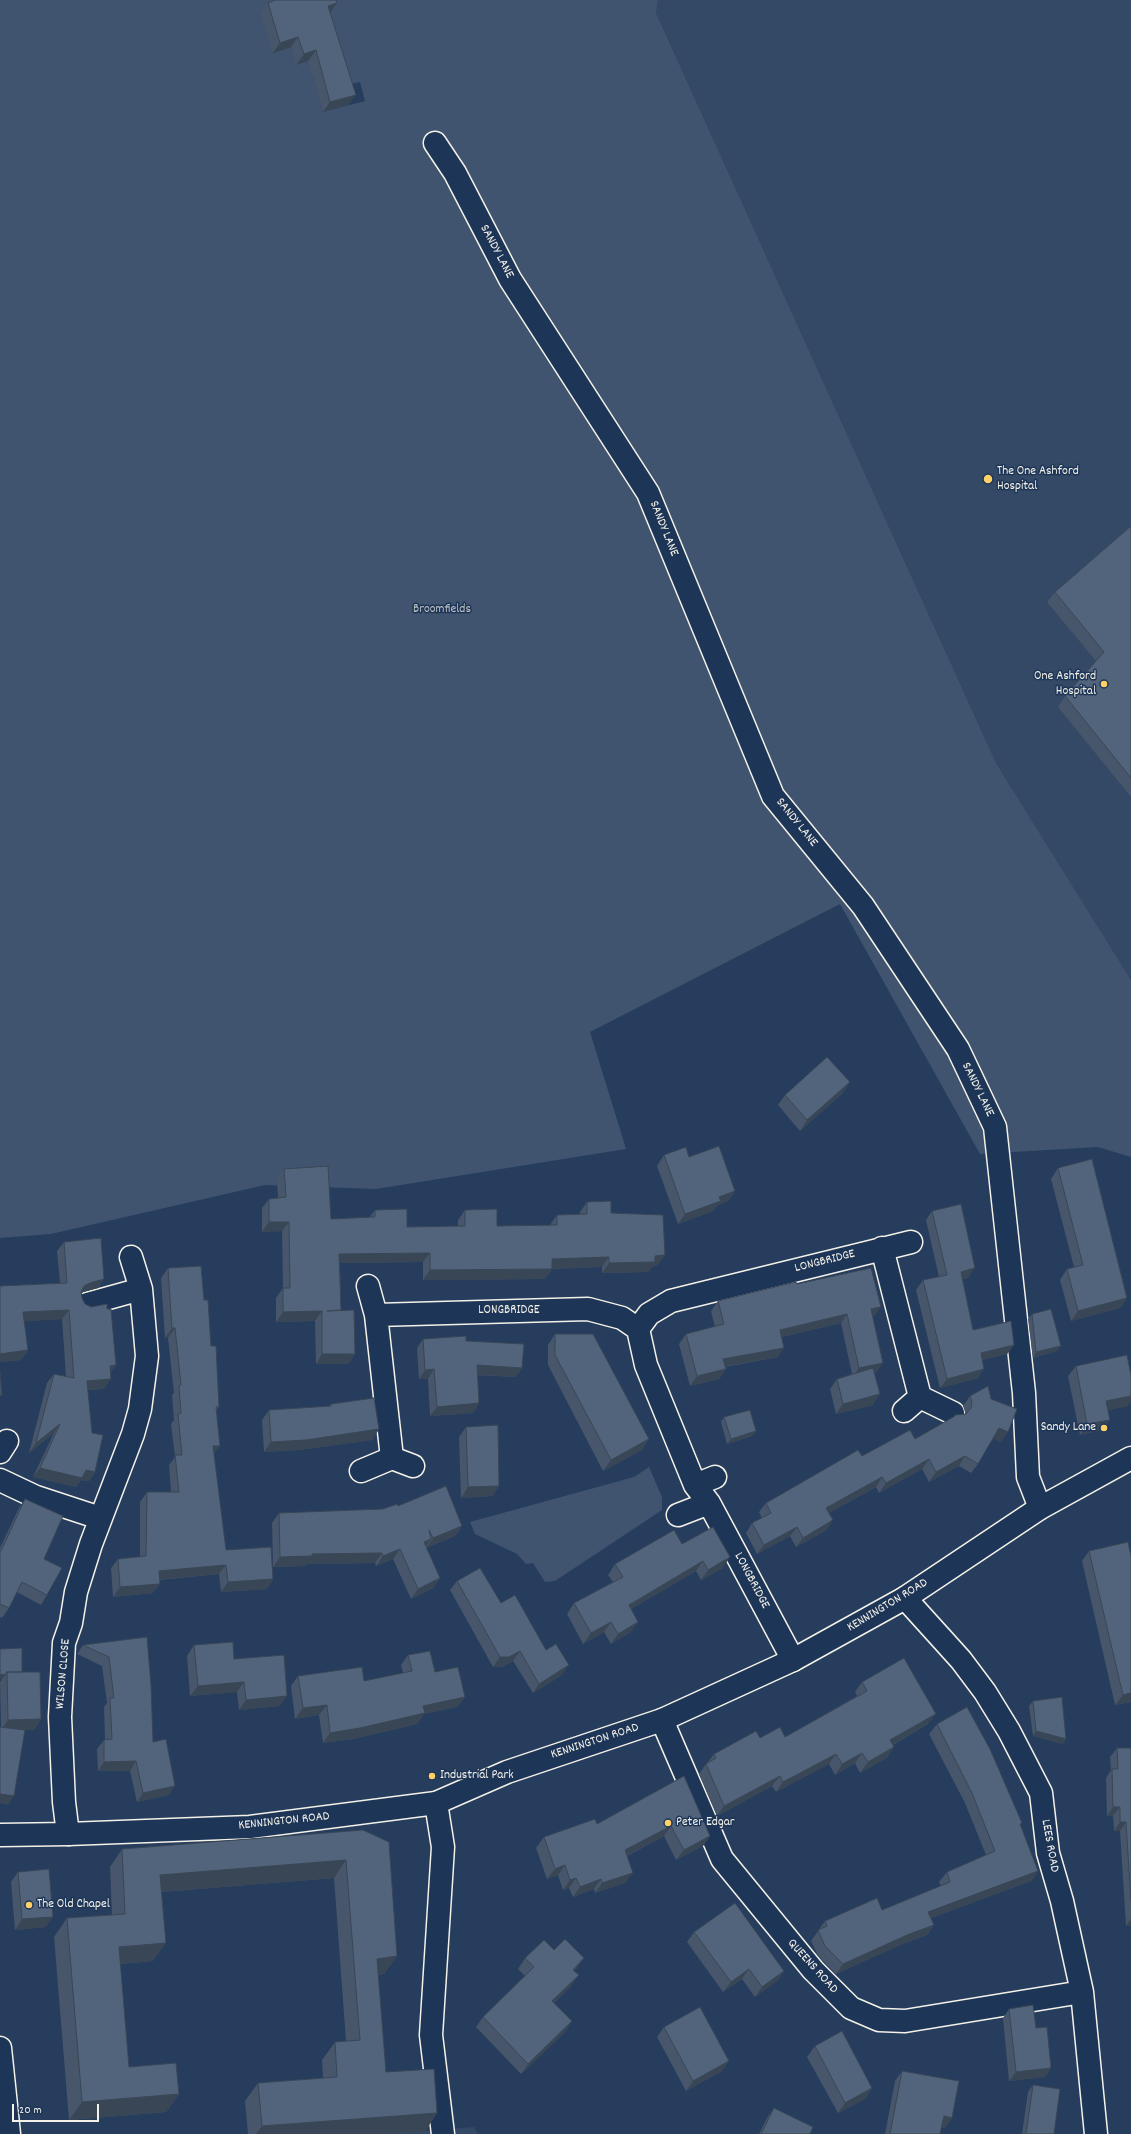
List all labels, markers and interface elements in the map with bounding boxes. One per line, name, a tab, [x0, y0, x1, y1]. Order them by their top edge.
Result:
street label: SANDY LANE	[475, 223, 517, 281]
place label: The One Ashford Hospital	[997, 464, 1079, 495]
marker: The One Ashford Hospital	[982, 473, 994, 485]
street label: SANDY LANE	[645, 499, 681, 559]
park label: Broomfields	[413, 602, 471, 618]
place label: One Ashford Hospital	[1034, 669, 1096, 700]
marker: One Ashford Hospital	[1099, 679, 1109, 689]
street label: SANDY LANE	[772, 795, 820, 851]
street label: SANDY LANE	[957, 1060, 997, 1120]
street label: LONGBRIDGE	[793, 1247, 857, 1277]
street label: LONGBRIDGE	[478, 1303, 540, 1319]
place label: Sandy Lane	[1041, 1420, 1096, 1436]
marker: Sandy Lane	[1099, 1423, 1109, 1433]
street label: LONGBRIDGE	[730, 1550, 772, 1612]
street label: KENNINGTON ROAD	[845, 1576, 931, 1636]
street label: WILSON CLOSE	[53, 1638, 75, 1710]
street label: KENNINGTON ROAD	[549, 1720, 641, 1764]
place label: Industrial Park	[440, 1768, 514, 1784]
marker: Industrial Park	[427, 1771, 437, 1781]
street label: KENNINGTON ROAD	[238, 1809, 330, 1835]
place label: Peter Edgar	[676, 1815, 735, 1831]
marker: Peter Edgar	[663, 1818, 673, 1828]
street label: LEES ROAD	[1037, 1818, 1061, 1874]
place label: The Old Chapel	[37, 1897, 110, 1913]
marker: The Old Chapel	[24, 1900, 34, 1910]
street label: QUEENS ROAD	[783, 1936, 841, 1998]
scale bar	[14, 2096, 101, 2122]
text: 20 m	[19, 2102, 42, 2119]

